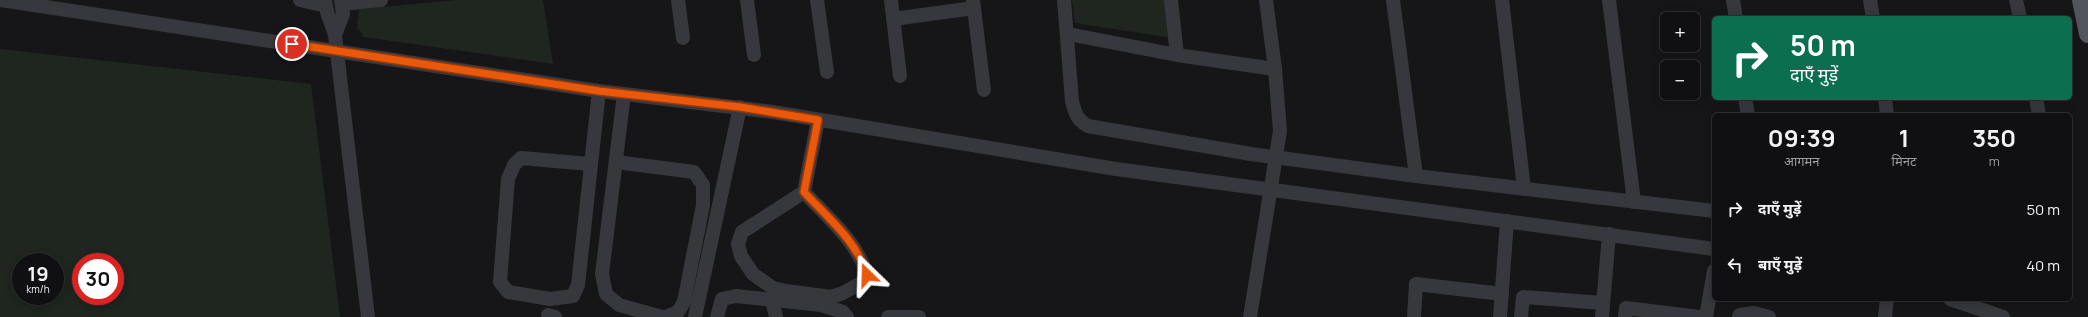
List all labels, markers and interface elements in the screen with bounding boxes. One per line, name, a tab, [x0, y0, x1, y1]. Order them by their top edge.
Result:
map controls	[1660, 12, 1700, 100]
button: +	[1660, 12, 1700, 52]
text: 50 m	[1790, 26, 1856, 64]
pin	[275, 27, 309, 61]
icon: right	[1724, 32, 1776, 84]
icon: arrive	[281, 33, 303, 55]
button: −	[1660, 60, 1700, 100]
text: दाएँ मुड़ें	[1790, 62, 1838, 86]
text: 09:39	[1768, 121, 1836, 154]
text: 1	[1899, 121, 1909, 154]
text: 350	[1972, 121, 2016, 154]
text: आगमन	[1784, 152, 1820, 170]
text: मिनट	[1892, 152, 1916, 170]
text: m	[1989, 152, 2000, 170]
icon: right	[1724, 198, 1746, 220]
text: दाएँ मुड़ें	[1758, 198, 1801, 219]
text: 50 m	[2026, 199, 2060, 220]
speed limit sign: 30	[72, 253, 124, 305]
position arrow	[846, 254, 888, 296]
icon: left	[1724, 254, 1746, 276]
text: बाएँ मुड़ें	[1758, 254, 1802, 275]
text: 40 m	[2026, 255, 2060, 276]
text: 19	[27, 260, 49, 287]
text: km/h	[26, 282, 50, 296]

